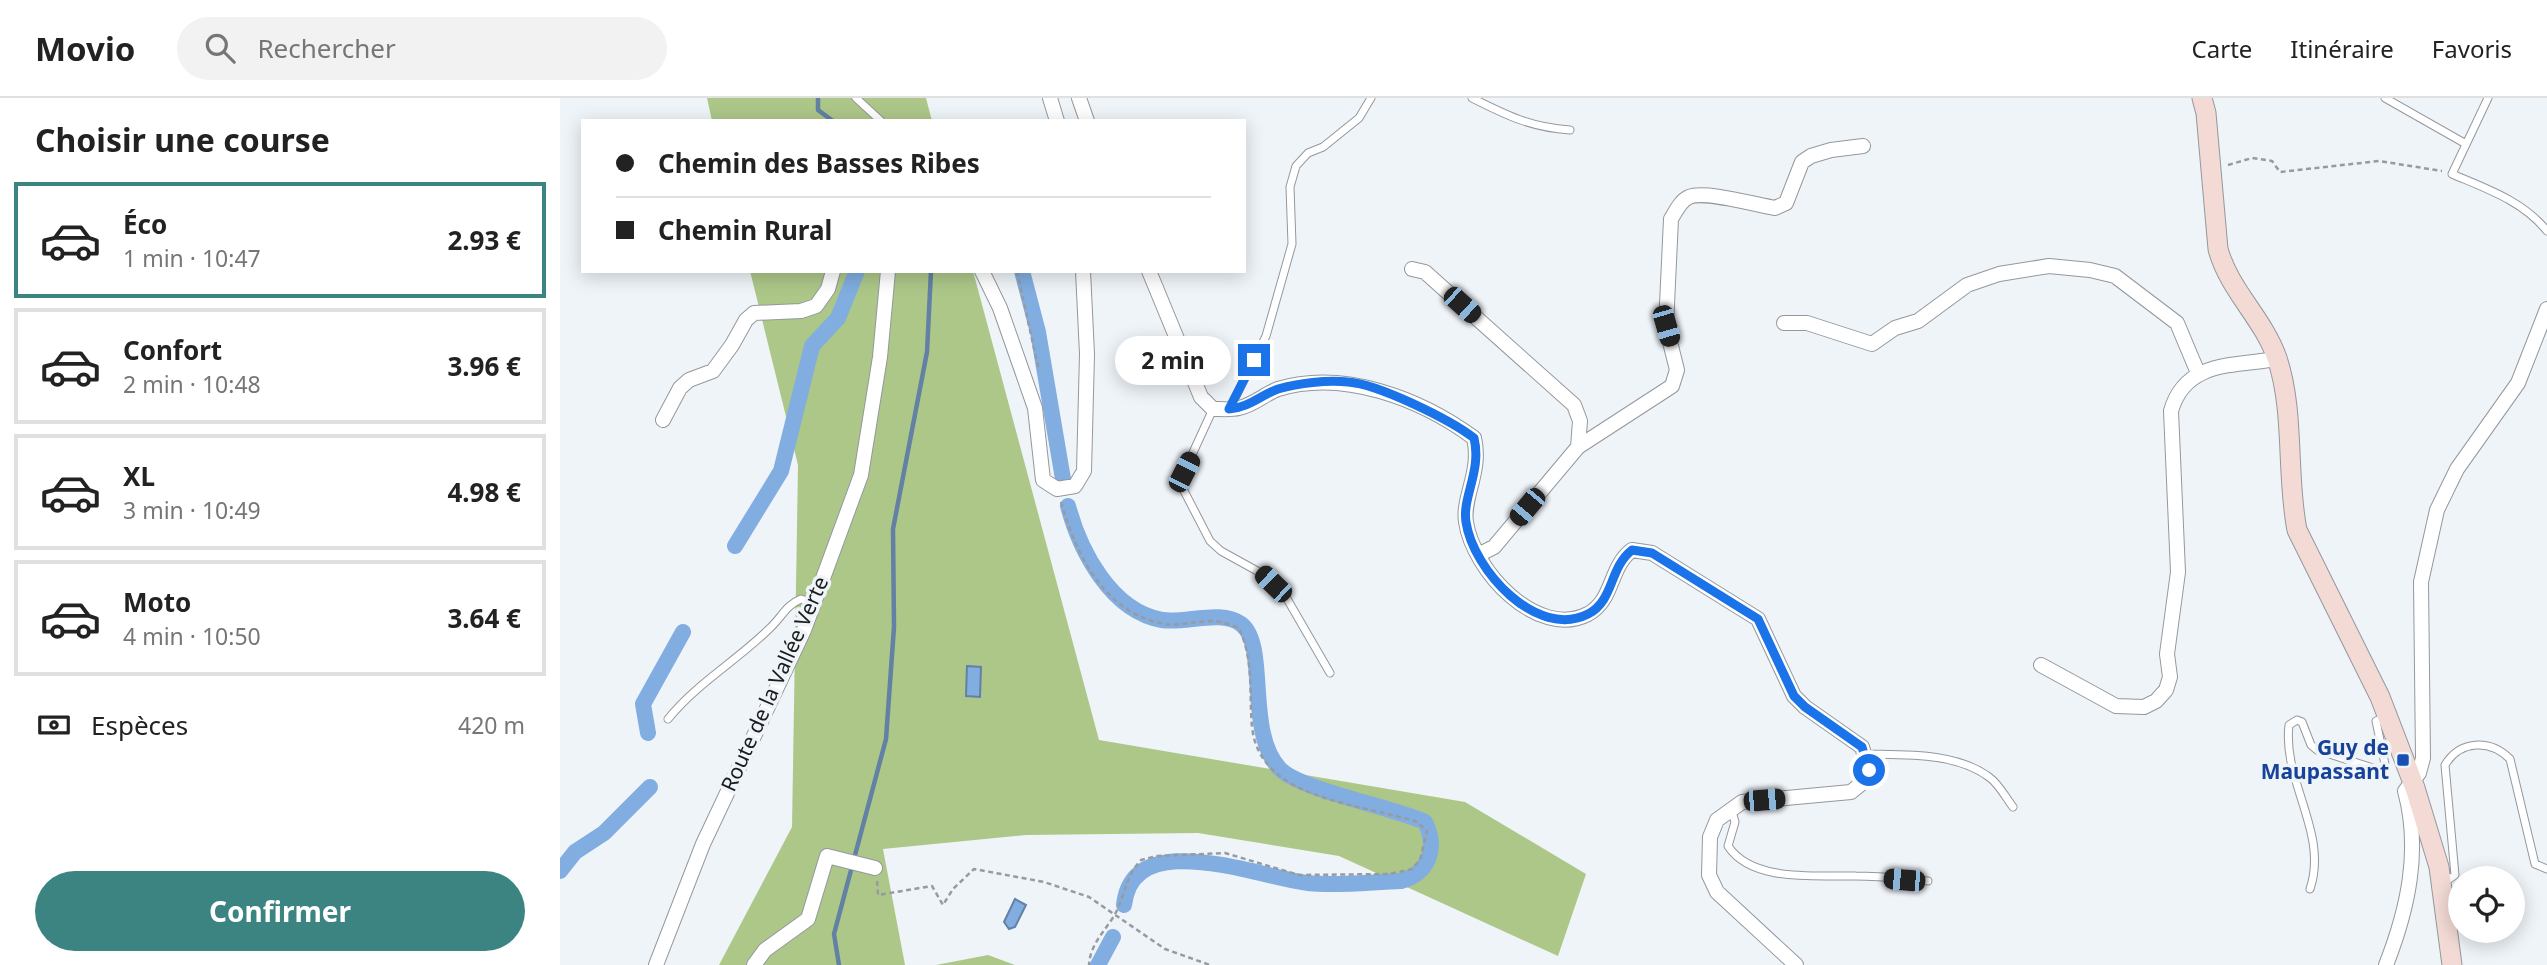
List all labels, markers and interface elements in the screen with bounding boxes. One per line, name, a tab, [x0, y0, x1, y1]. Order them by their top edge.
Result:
search box	[177, 17, 667, 80]
text: Movio	[35, 26, 135, 71]
icon: search	[201, 29, 239, 67]
text: Rechercher	[257, 30, 396, 66]
text: Carte	[2192, 32, 2252, 65]
text: Itinéraire	[2290, 32, 2394, 65]
text: Favoris	[2432, 32, 2512, 65]
text: Choisir une course	[35, 118, 330, 161]
text: Chemin des Basses Ribes	[658, 145, 980, 181]
text: Éco	[123, 206, 167, 242]
icon: car	[39, 209, 102, 272]
text: Chemin Rural	[658, 212, 832, 248]
text: 2.93 €	[447, 222, 521, 258]
text: 1 min · 10:47	[123, 242, 261, 274]
car	[1440, 283, 1485, 327]
car	[1651, 303, 1682, 349]
text: Confort	[123, 332, 222, 368]
icon: car	[39, 335, 102, 398]
callout: 2 min	[1114, 336, 1230, 384]
text: 2 min	[1141, 344, 1205, 376]
route end	[1238, 344, 1270, 376]
text: 3.96 €	[447, 348, 521, 384]
text: 2 min · 10:48	[123, 368, 261, 400]
car	[1166, 449, 1203, 495]
text: XL	[123, 458, 155, 494]
icon: car	[39, 461, 102, 524]
text: 4.98 €	[447, 474, 521, 510]
car	[1506, 484, 1549, 530]
text: 3 min · 10:49	[123, 494, 261, 526]
car	[1251, 562, 1296, 606]
street label: Route de la Vallée Verte	[714, 572, 834, 796]
text: Moto	[123, 584, 191, 620]
icon: car	[39, 587, 102, 650]
text: 3.64 €	[447, 600, 521, 636]
text: 4 min · 10:50	[123, 620, 261, 652]
icon: cash	[35, 706, 73, 744]
text: Espèces	[91, 707, 188, 743]
text: 420 m	[458, 709, 525, 741]
place label: Guy de Maupassant	[2261, 733, 2389, 785]
marker: Guy de Maupassant	[2395, 752, 2411, 768]
route start	[1853, 754, 1885, 786]
car	[1743, 788, 1786, 812]
map controls	[2448, 866, 2525, 943]
button: locate	[2448, 866, 2525, 943]
car	[1883, 868, 1926, 892]
button: Confirmer	[35, 871, 525, 951]

